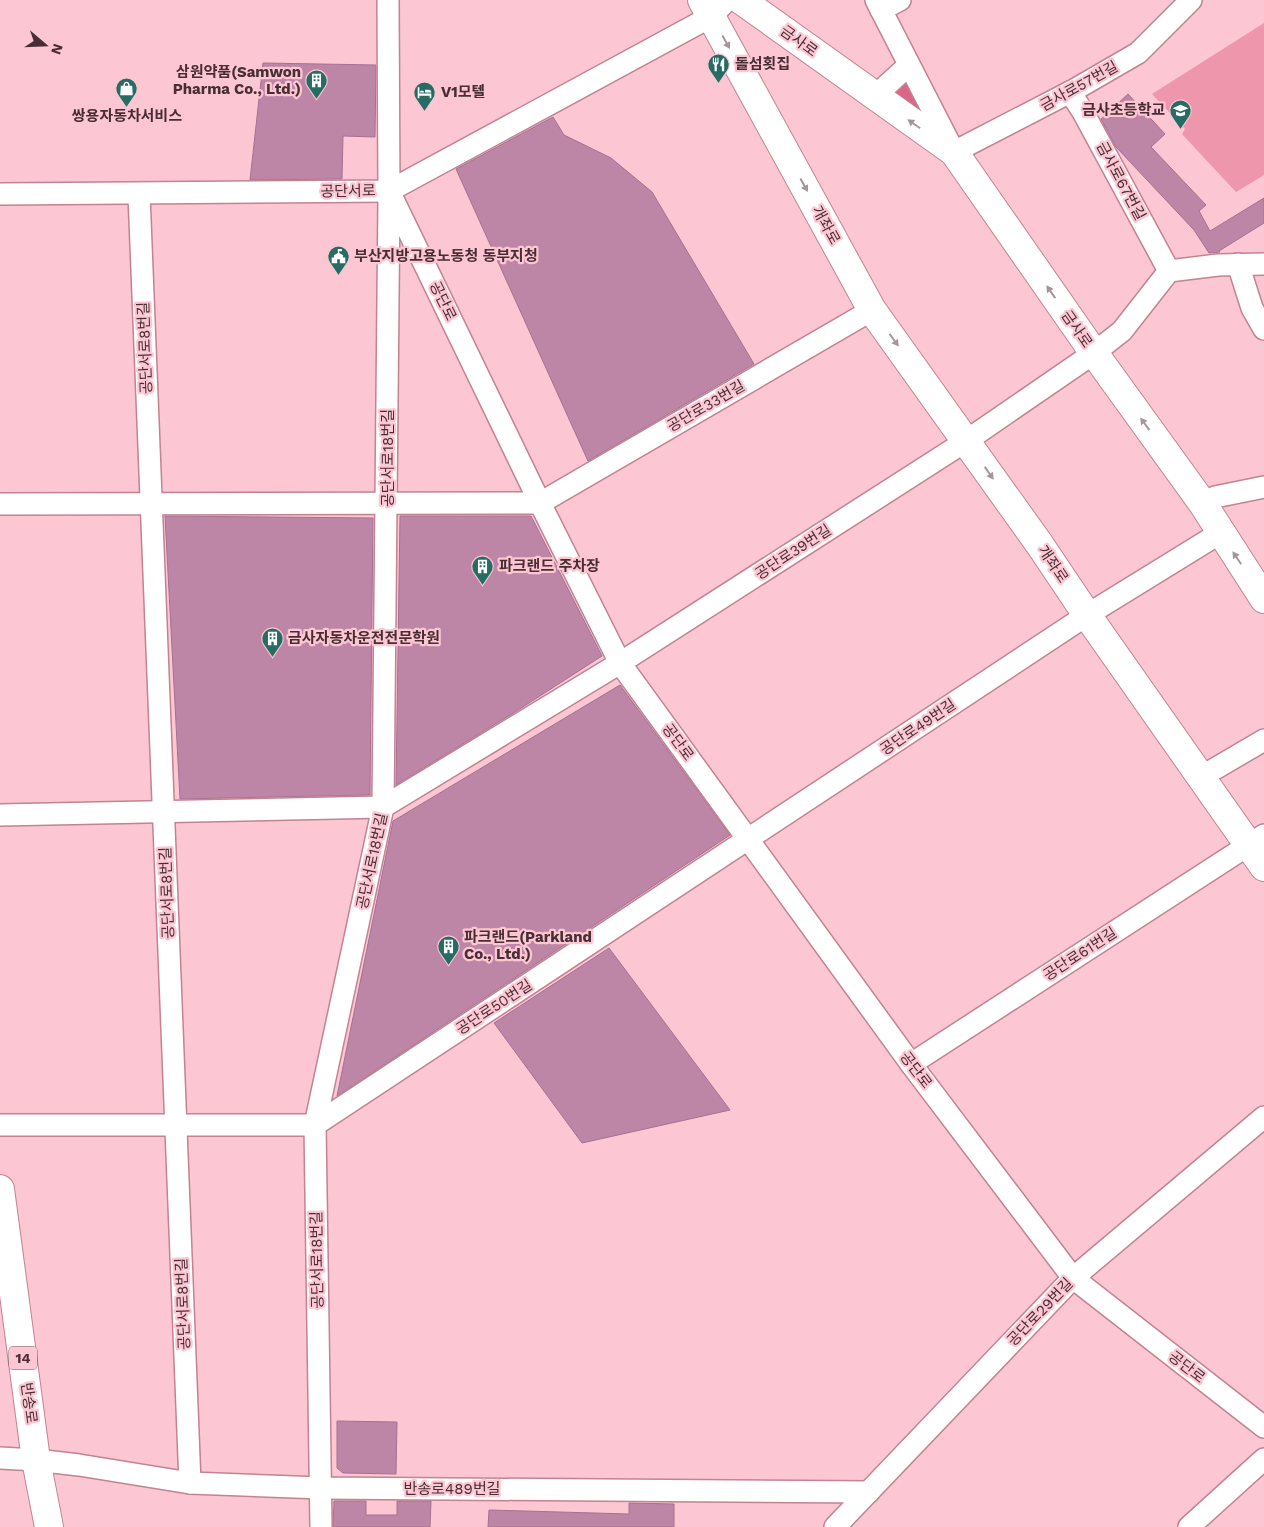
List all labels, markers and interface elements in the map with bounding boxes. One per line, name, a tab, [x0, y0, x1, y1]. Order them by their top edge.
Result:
north arrow	[20, 20, 70, 70]
street label: 금사로	[777, 22, 821, 60]
one-way arrow	[722, 35, 730, 49]
text: N	[48, 42, 67, 57]
restaurant icon: 돌섬횟집	[707, 52, 731, 83]
place label: 돌섬횟집	[735, 55, 790, 73]
street label: 금사로57번길	[1037, 57, 1121, 115]
place label: 삼원약품(Samwon Pharma Co., Ltd.)	[173, 63, 301, 98]
building icon: 삼원약품(Samwon Pharma Co., Ltd.)	[305, 69, 329, 100]
shop icon: 쌍용자동차서비스	[115, 76, 139, 107]
hotel icon: V1모텔	[413, 80, 437, 111]
place label: V1모텔	[441, 83, 485, 101]
school or university icon: 금사초등학교	[1169, 98, 1193, 129]
place label: 금사초등학교	[1082, 101, 1165, 119]
place label: 쌍용자동차서비스	[72, 107, 182, 125]
one-way arrow	[908, 118, 921, 129]
street label: 금사로67번길	[1093, 139, 1149, 223]
one-way arrow	[800, 177, 808, 192]
street label: 공단서로	[320, 182, 376, 200]
street label: 개좌로	[808, 203, 844, 247]
public building icon: 부산지방고용노동청 동부지청	[326, 244, 350, 275]
place label: 부산지방고용노동청 동부지청	[354, 247, 538, 265]
street label: 공단로	[426, 278, 460, 324]
one-way arrow	[1046, 285, 1056, 298]
street label: 공단서로8번길	[134, 302, 156, 394]
street label: 금사로	[1058, 307, 1096, 351]
one-way arrow	[889, 334, 899, 347]
street label: 공단로33번길	[664, 377, 748, 435]
street label: 공단서로18번길	[379, 409, 397, 507]
one-way arrow	[1140, 417, 1150, 431]
one-way arrow	[984, 466, 994, 480]
street label: 공단로39번길	[752, 521, 834, 583]
street label: 개좌로	[1034, 542, 1072, 586]
one-way arrow	[1232, 551, 1242, 565]
building icon: 파크랜드 주차장	[471, 554, 495, 585]
place label: 파크랜드 주차장	[499, 557, 600, 575]
building icon: 금사자동차운전전문학원	[260, 626, 284, 657]
place label: 금사자동차운전전문학원	[288, 629, 440, 647]
street label: 공단로49번길	[877, 695, 959, 759]
street label: 공단로	[659, 720, 697, 764]
street label: 공단서로18번길	[353, 811, 391, 911]
street label: 공단서로8번길	[156, 847, 178, 939]
street label: 공단로61번길	[1040, 924, 1120, 984]
place label: 파크랜드(Parkland Co., Ltd.)	[464, 928, 592, 963]
building icon: 파크랜드(Parkland Co., Ltd.)	[436, 934, 460, 965]
street label: 공단로50번길	[453, 976, 535, 1038]
street label: 공단로	[896, 1048, 936, 1092]
street label: 공단서로18번길	[307, 1211, 327, 1309]
street label: 공단서로8번길	[172, 1258, 194, 1350]
street label: 공단로29번길	[1003, 1274, 1077, 1350]
road number: 14	[9, 1346, 37, 1370]
street label: 공단로	[1165, 1347, 1209, 1387]
street label: 반송로	[17, 1381, 41, 1425]
street label: 반송로489번길	[404, 1480, 500, 1498]

